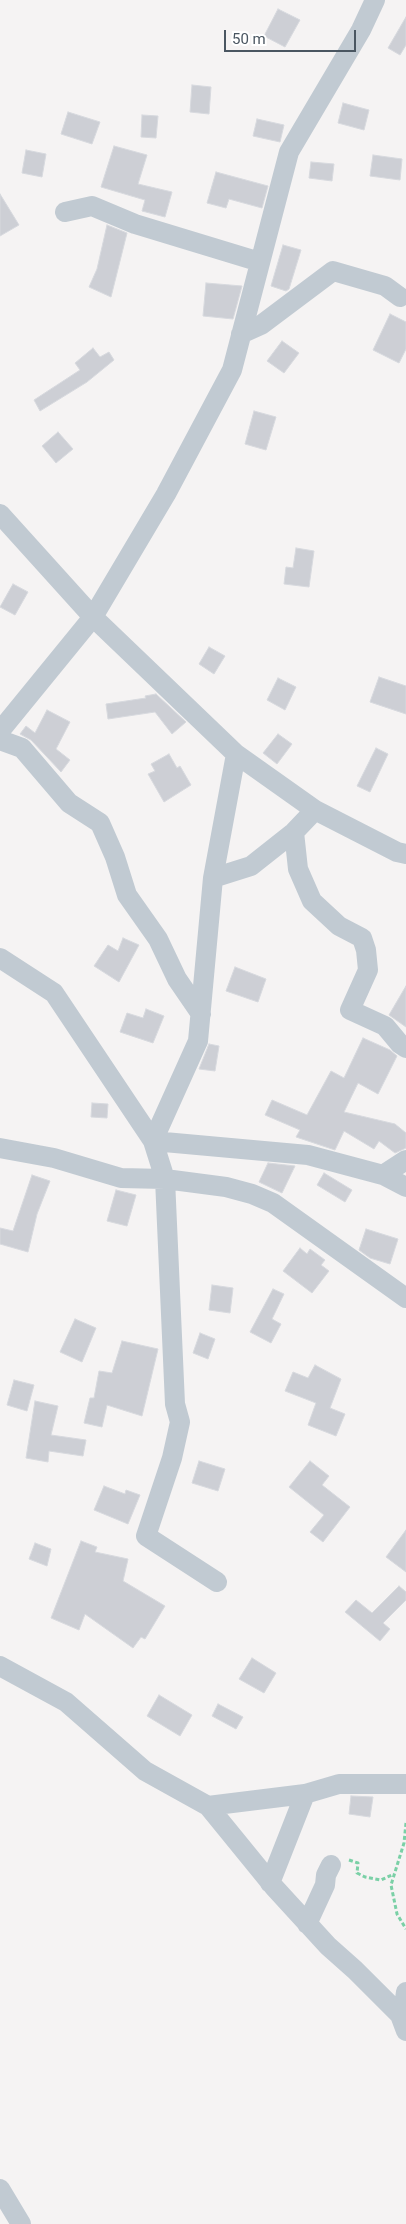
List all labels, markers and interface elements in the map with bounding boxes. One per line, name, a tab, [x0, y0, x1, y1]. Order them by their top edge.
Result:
scale bar	[226, 20, 358, 52]
text: 50 m	[232, 30, 266, 48]

